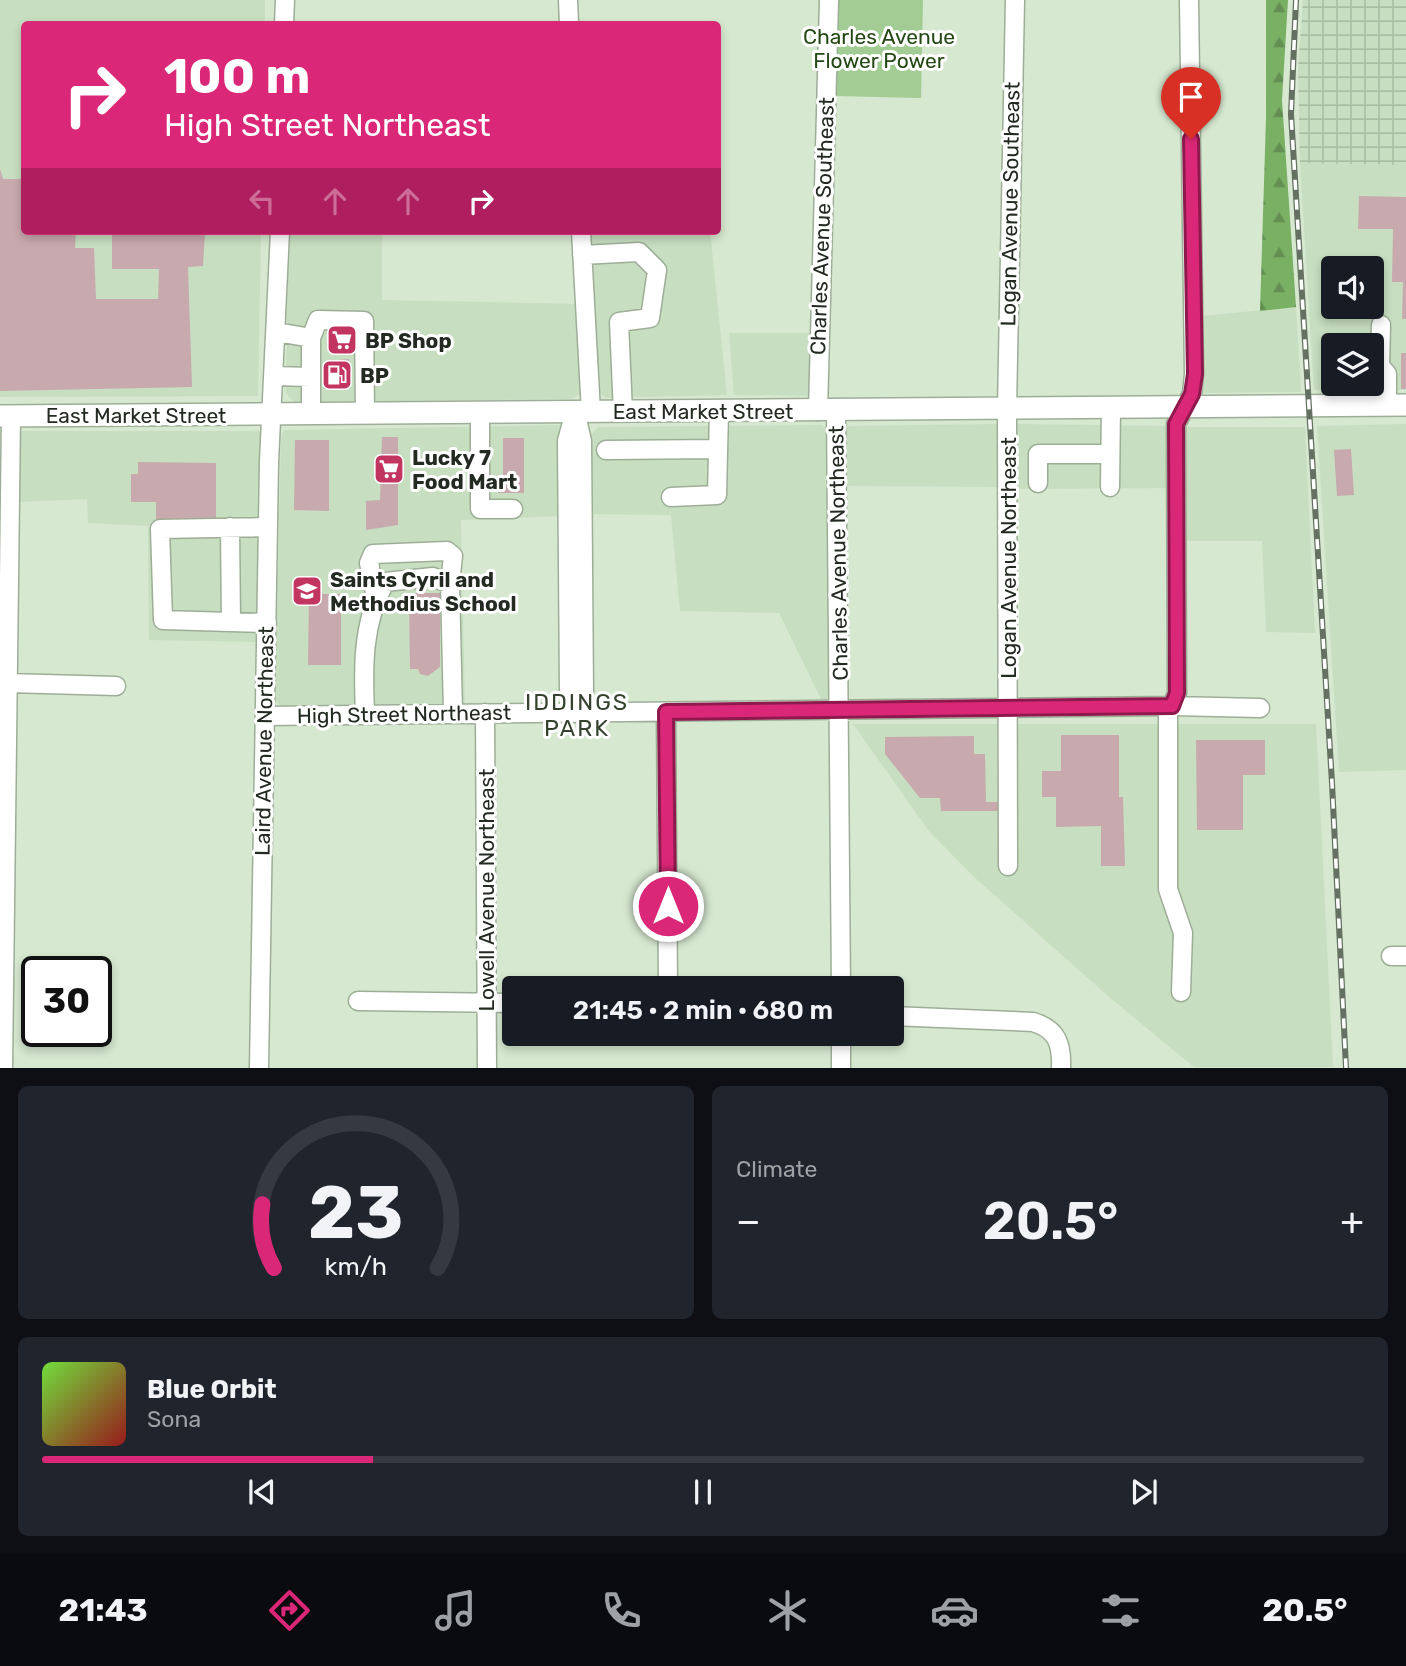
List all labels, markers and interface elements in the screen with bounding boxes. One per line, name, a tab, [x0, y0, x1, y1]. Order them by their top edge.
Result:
park label: Charles Avenue Flower Power	[803, 24, 955, 73]
text: 100 m	[164, 47, 310, 105]
icon: right	[49, 49, 140, 140]
pin	[1161, 67, 1221, 139]
icon: arrive	[1172, 78, 1210, 116]
street label: Logan Avenue Southeast	[995, 81, 1025, 327]
street label: Charles Avenue Southeast	[805, 97, 839, 355]
text: High Street Northeast	[164, 106, 491, 144]
icon: left	[243, 182, 281, 220]
icon: ahead	[316, 182, 354, 220]
icon: ahead	[389, 182, 427, 220]
icon: right	[462, 182, 500, 220]
map controls	[1321, 256, 1384, 396]
button: sound	[1321, 256, 1384, 319]
supermarket icon: BP Shop	[325, 323, 359, 357]
place label: BP Shop	[365, 328, 452, 353]
button: layers	[1321, 333, 1384, 396]
fuel station icon: BP	[320, 358, 354, 392]
place label: BP	[360, 363, 389, 388]
street label: East Market Street	[613, 399, 793, 424]
street label: East Market Street	[46, 403, 226, 428]
street label: Charles Avenue Northeast	[823, 425, 853, 681]
street label: Logan Avenue Northeast	[996, 437, 1021, 679]
place label: Lucky 7 Food Mart	[412, 445, 517, 494]
supermarket icon: Lucky 7 Food Mart	[372, 452, 406, 486]
place label: Saints Cyril and Methodius School	[330, 567, 517, 616]
school or university icon: Saints Cyril and Methodius School	[290, 574, 324, 608]
street label: Laird Avenue Northeast	[249, 626, 279, 856]
district label: IDDINGS PARK	[525, 688, 629, 742]
street label: High Street Northeast	[297, 700, 511, 728]
street label: Lowell Avenue Northeast	[474, 768, 499, 1012]
position arrow	[631, 869, 705, 943]
speed limit sign: 30	[21, 956, 112, 1047]
text: 21:45 · 2 min · 680 m	[573, 995, 833, 1026]
text: Climate	[736, 1155, 817, 1183]
text: 23	[308, 1171, 404, 1257]
text: 20.5°	[983, 1190, 1118, 1252]
text: −	[736, 1198, 761, 1244]
text: +	[1340, 1198, 1364, 1244]
text: km/h	[325, 1252, 387, 1281]
text: Blue Orbit	[147, 1374, 277, 1405]
text: Sona	[147, 1405, 201, 1433]
icon: previous	[243, 1473, 281, 1511]
icon: pause	[684, 1473, 722, 1511]
icon: next	[1125, 1473, 1163, 1511]
icon: directions	[265, 1586, 314, 1635]
icon: music	[431, 1586, 480, 1635]
icon: phone	[597, 1586, 646, 1635]
icon: climate	[763, 1586, 812, 1635]
icon: car	[930, 1586, 979, 1635]
icon: filters	[1096, 1586, 1145, 1635]
text: 21:43	[59, 1591, 148, 1629]
text: 20.5°	[1262, 1591, 1347, 1629]

